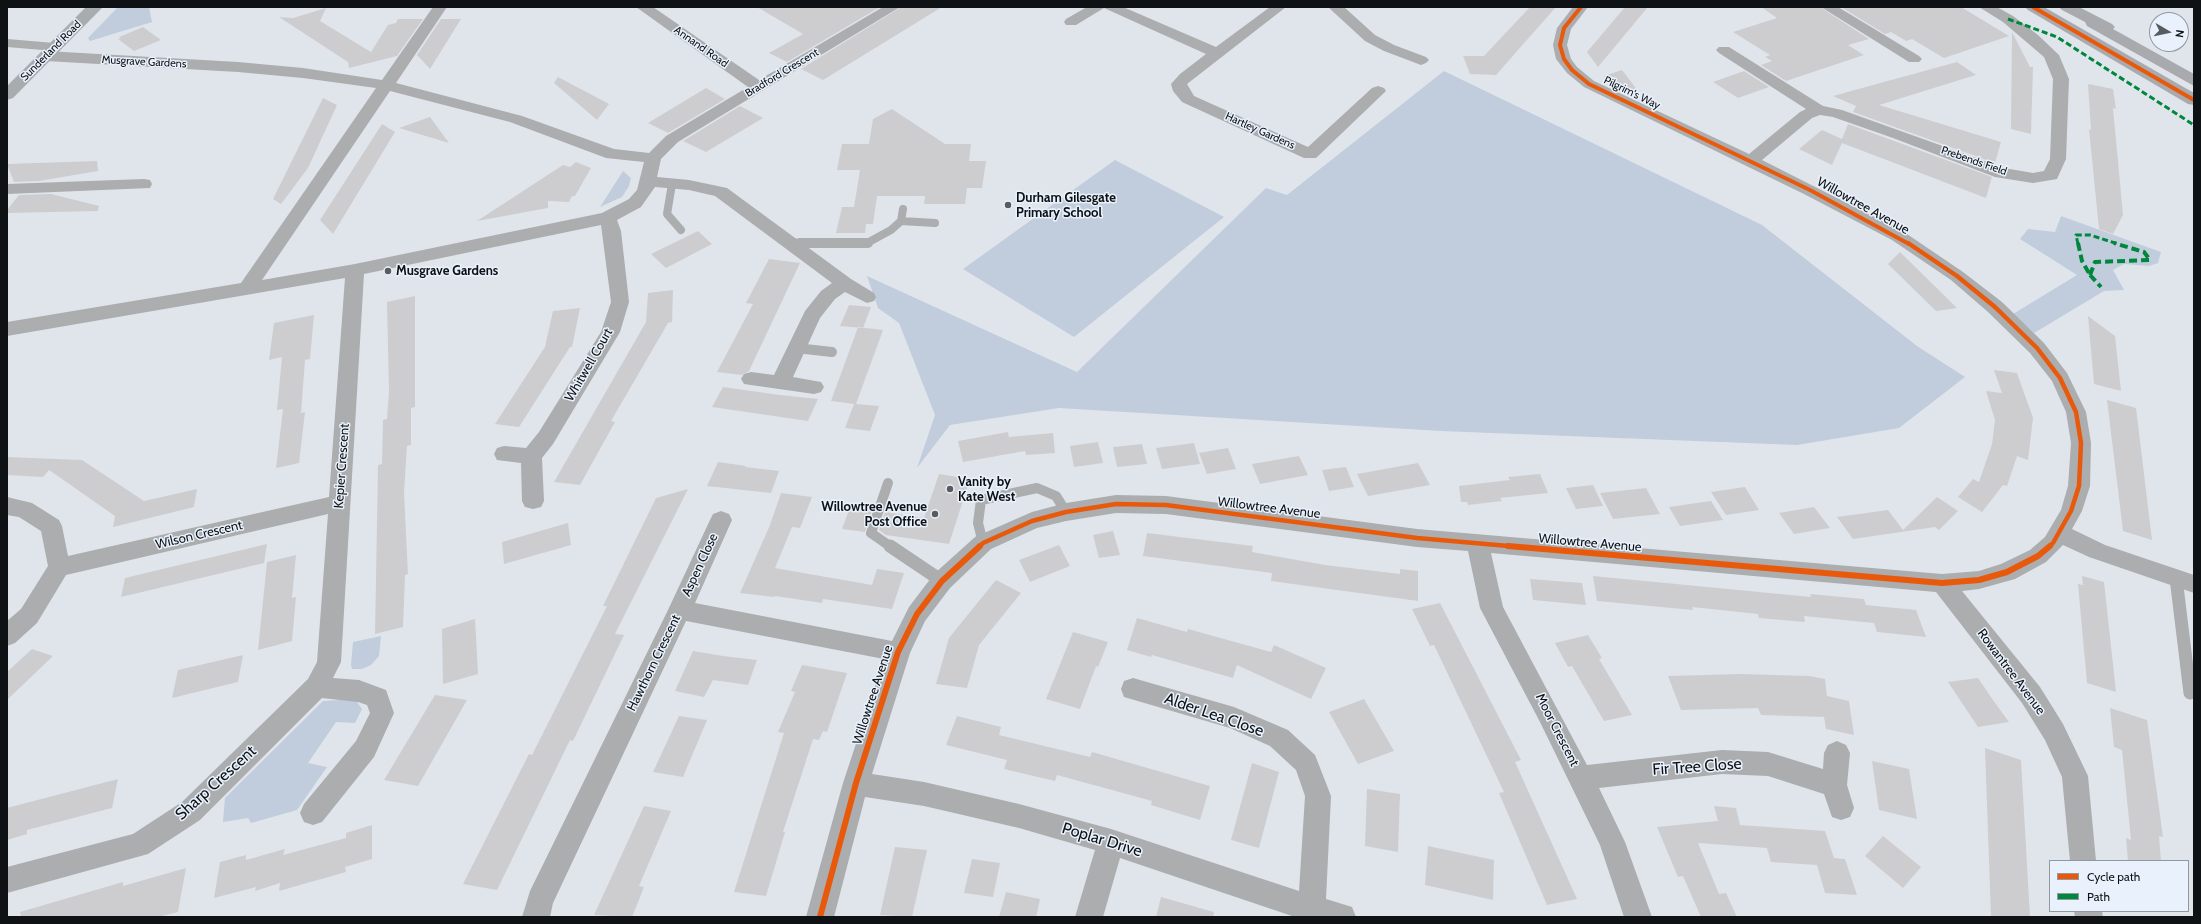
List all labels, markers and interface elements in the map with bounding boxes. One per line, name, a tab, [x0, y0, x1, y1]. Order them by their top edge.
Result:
north arrow	[2149, 12, 2189, 52]
street label: Sunderland Road	[18, 18, 84, 84]
street label: Annand Road	[671, 24, 731, 70]
text: N	[2172, 29, 2187, 39]
street label: Bradford Crescent	[743, 46, 821, 100]
street label: Musgrave Gardens	[101, 53, 187, 71]
street label: Pilgrim's Way	[1602, 74, 1662, 112]
street label: Hartley Gardens	[1223, 110, 1297, 152]
street label: Prebends Field	[1939, 144, 2009, 178]
street label: Willowtree Avenue	[1814, 174, 1912, 238]
place label: Durham Gilesgate Primary School	[1016, 190, 1116, 221]
marker: Durham Gilesgate Primary School	[1003, 200, 1013, 210]
place label: Musgrave Gardens	[396, 263, 498, 279]
marker: Musgrave Gardens	[383, 266, 393, 276]
street label: Whitwell Court	[562, 326, 616, 404]
street label: Kepier Crescent	[331, 423, 353, 509]
place label: Vanity by Kate West	[958, 474, 1015, 505]
marker: Vanity by Kate West	[945, 484, 955, 494]
street label: Willowtree Avenue	[1217, 494, 1321, 522]
place label: Willowtree Avenue Post Office	[821, 499, 927, 530]
marker: Willowtree Avenue Post Office	[930, 509, 940, 519]
street label: Wilson Crescent	[154, 517, 244, 553]
street label: Aspen Close	[679, 531, 721, 599]
street label: Willowtree Avenue	[1538, 531, 1642, 555]
street label: Hawthorn Crescent	[624, 612, 684, 714]
street label: Rowantree Avenue	[1974, 626, 2048, 718]
street label: Willowtree Avenue	[850, 643, 896, 747]
street label: Alder Lea Close	[1162, 689, 1266, 741]
street label: Moor Crescent	[1532, 691, 1582, 769]
street label: Sharp Crescent	[172, 742, 260, 824]
street label: Fir Tree Close	[1652, 754, 1742, 780]
street label: Poplar Drive	[1060, 819, 1144, 861]
legend	[2049, 860, 2189, 912]
text: Cycle path	[2087, 869, 2140, 884]
text: Path	[2087, 889, 2110, 904]

